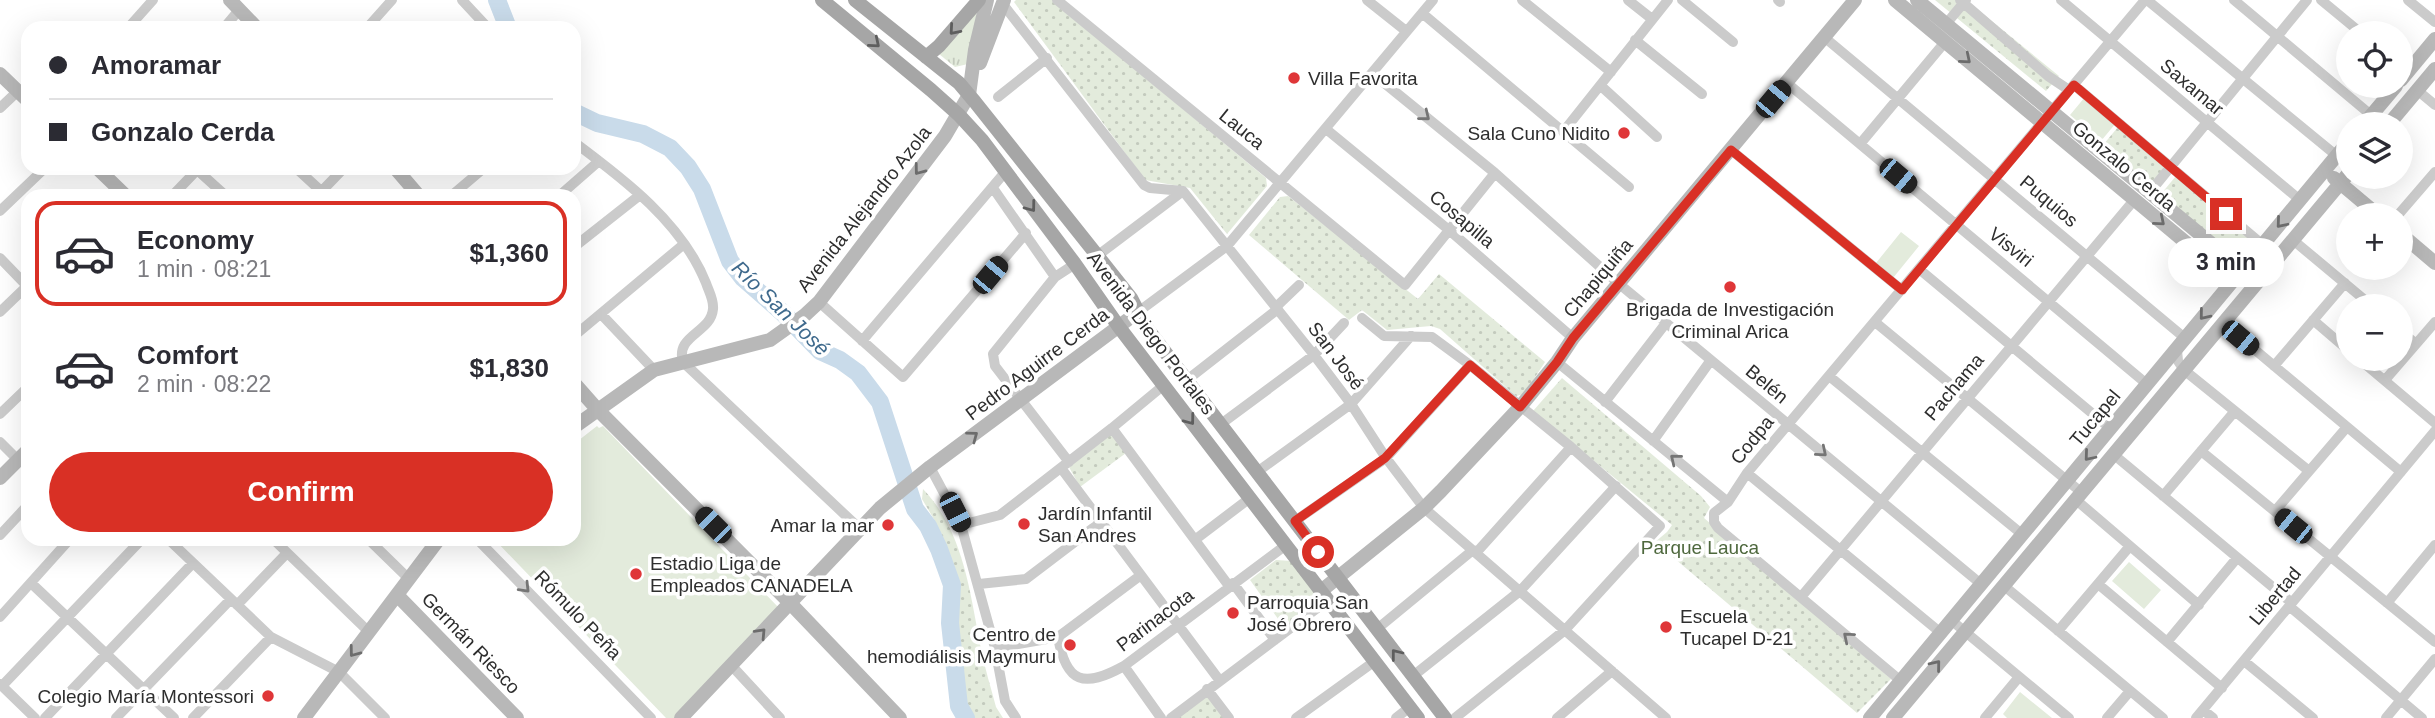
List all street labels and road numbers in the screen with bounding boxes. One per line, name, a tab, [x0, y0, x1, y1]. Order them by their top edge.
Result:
street label: Saxamar	[2156, 55, 2228, 120]
street label: Lauca	[1215, 105, 1269, 154]
street label: Gonzalo Cerda	[2068, 117, 2180, 215]
street label: Avenida Alejandro Azola	[793, 122, 936, 296]
street label: Puquios	[2016, 171, 2082, 231]
street label: Cosapilla	[1425, 186, 1499, 252]
street label: Visviri	[1985, 223, 2037, 271]
street label: Chapiquiña	[1559, 234, 1637, 322]
street label: Avenida Diego Portales	[1083, 248, 1219, 418]
street label: Pedro Aguirre Cerda	[962, 303, 1113, 425]
street label: San José	[1304, 318, 1368, 394]
street label: Pachama	[1920, 349, 1988, 424]
street label: Belén	[1742, 360, 1792, 408]
street label: Tucapel	[2065, 386, 2125, 450]
street label: Codpa	[1726, 411, 1778, 468]
street label: Libertad	[2245, 563, 2305, 629]
street label: Rómulo Peña	[530, 566, 626, 664]
street label: Parinacota	[1112, 584, 1198, 656]
street label: Germán Riesco	[418, 588, 524, 698]

